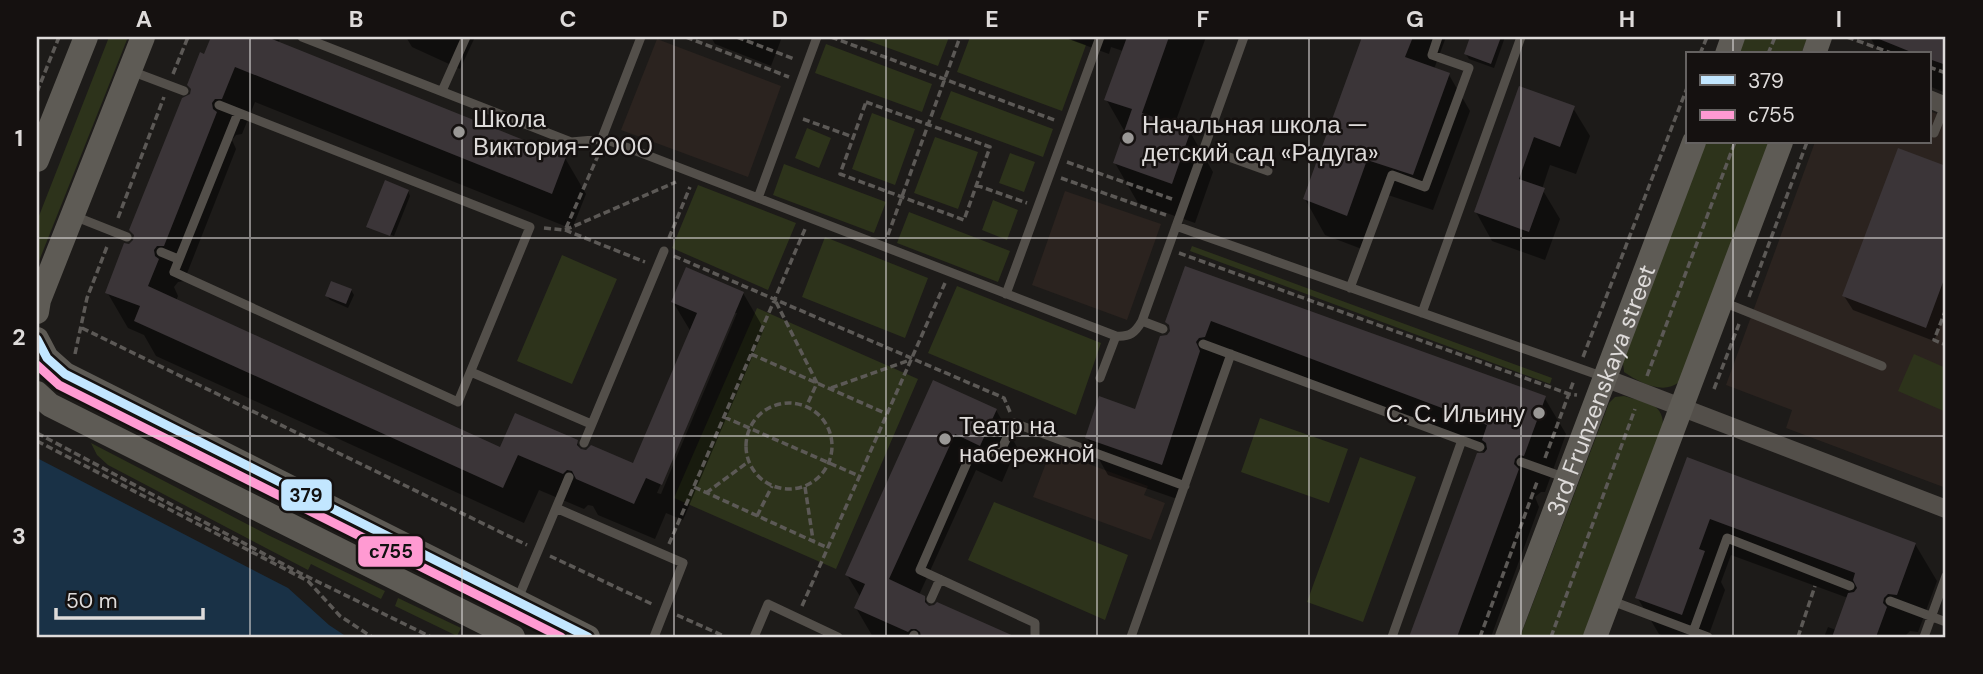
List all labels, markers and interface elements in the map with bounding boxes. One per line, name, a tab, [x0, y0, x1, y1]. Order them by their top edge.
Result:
text: A	[136, 4, 152, 34]
text: B	[349, 4, 363, 34]
text: C	[560, 4, 576, 34]
text: D	[772, 4, 788, 34]
text: E	[985, 4, 999, 34]
text: F	[1197, 4, 1210, 34]
text: G	[1406, 4, 1424, 34]
text: H	[1619, 4, 1635, 34]
text: I	[1836, 4, 1842, 34]
legend	[1686, 52, 1930, 144]
text: 379	[1748, 67, 1784, 95]
text: с755	[1748, 101, 1795, 129]
place label: Школа Виктория-2000	[473, 103, 653, 162]
place label: Начальная школа — детский сад «Радуга»	[1142, 109, 1379, 168]
text: 1	[15, 123, 23, 153]
marker: Школа Виктория-2000	[451, 124, 467, 140]
marker: Начальная школа — детский сад «Радуга»	[1120, 130, 1136, 146]
street label: 3rd Frunzenskaya street	[1539, 260, 1662, 520]
text: 2	[12, 322, 26, 352]
place label: С. С. Ильину	[1386, 398, 1525, 429]
marker: С. С. Ильину	[1531, 405, 1547, 421]
place label: Театр на набережной	[959, 410, 1095, 469]
marker: Театр на набережной	[937, 431, 953, 447]
line badge: 379	[280, 478, 333, 512]
text: 379	[289, 483, 323, 508]
text: 3	[12, 521, 26, 551]
line badge: с755	[357, 535, 424, 568]
text: с755	[369, 539, 413, 564]
scale bar	[56, 576, 203, 620]
text: 50 m	[66, 587, 117, 615]

